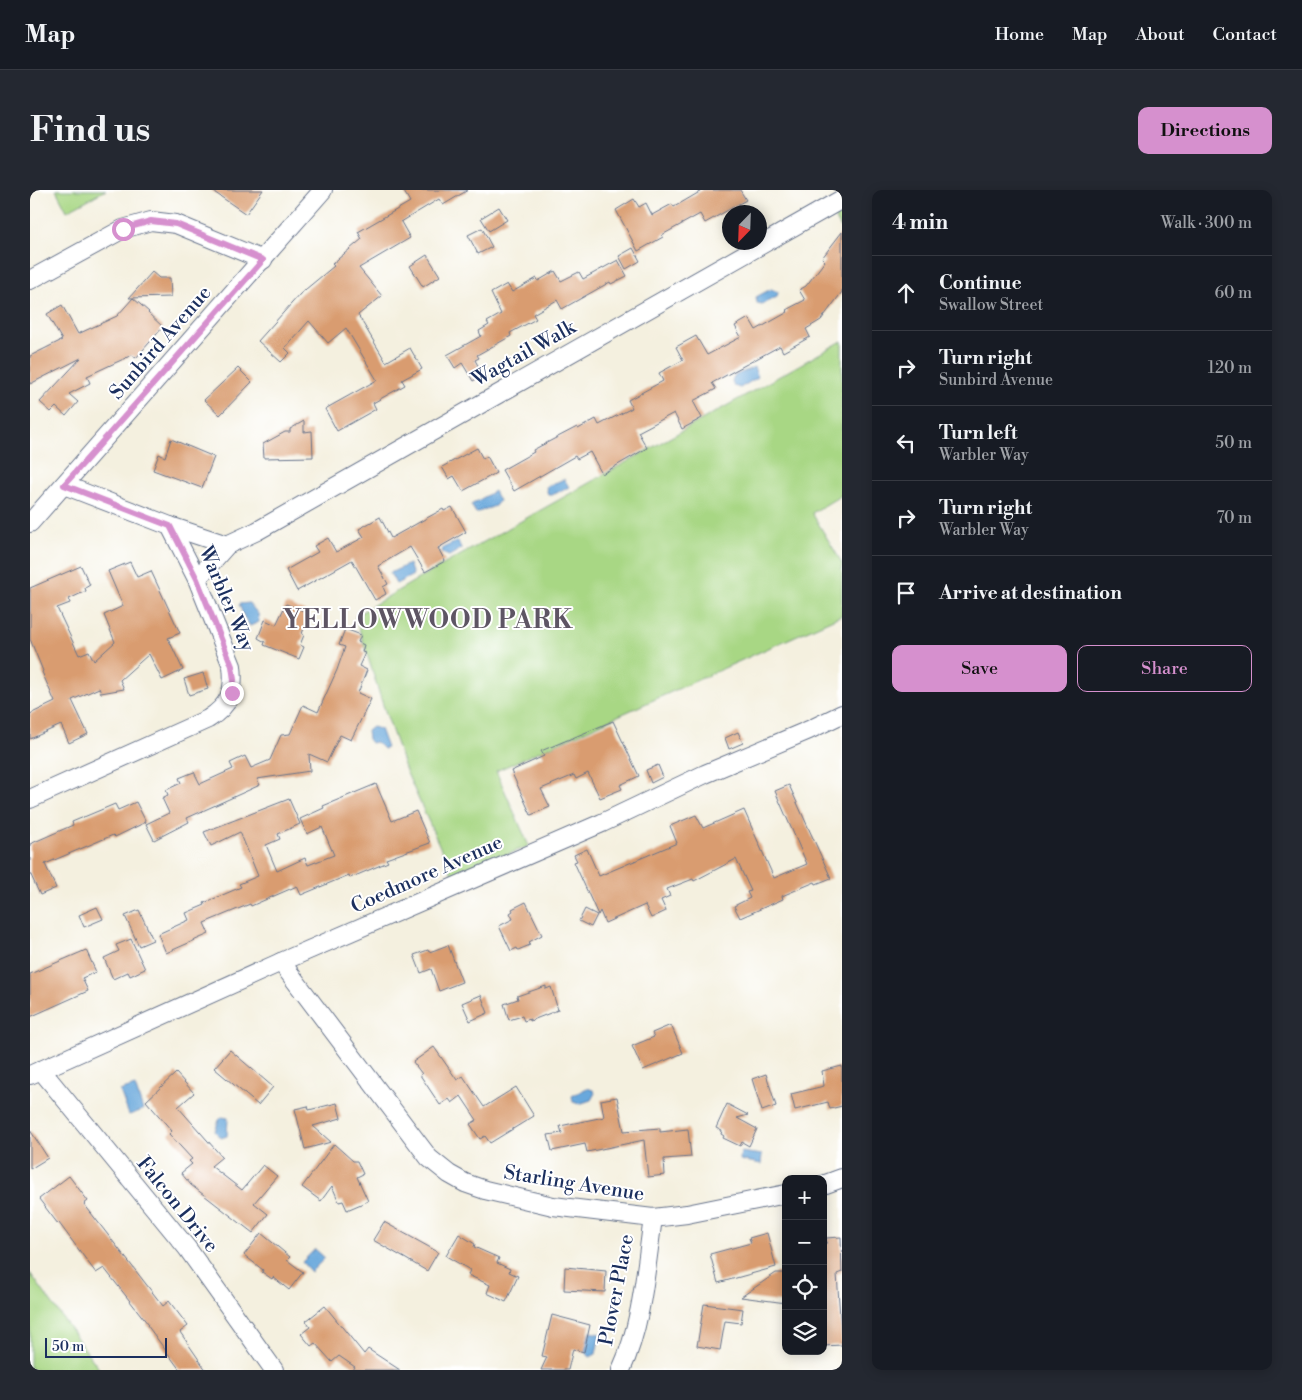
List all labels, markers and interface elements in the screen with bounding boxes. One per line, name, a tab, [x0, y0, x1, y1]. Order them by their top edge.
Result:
text: Map	[25, 20, 75, 50]
text: Home	[995, 23, 1044, 46]
text: Map	[1072, 23, 1108, 46]
text: About	[1136, 23, 1185, 46]
text: Contact	[1213, 23, 1277, 46]
button: Directions	[1138, 107, 1272, 154]
text: Find us	[30, 109, 150, 152]
north arrow	[722, 205, 767, 250]
text: 4 min	[892, 210, 948, 236]
text: Walk · 300 m	[1161, 213, 1252, 233]
route start	[112, 218, 135, 241]
text: Continue	[939, 271, 1022, 295]
icon: ahead	[892, 279, 920, 307]
street label: Sunbird Avenue	[105, 281, 217, 405]
text: 60 m	[1214, 283, 1252, 303]
text: Swallow Street	[939, 295, 1043, 315]
street label: Wagtail Walk	[467, 314, 582, 393]
text: Turn right	[939, 346, 1032, 370]
icon: right	[892, 354, 920, 382]
text: 120 m	[1208, 358, 1252, 378]
text: Sunbird Avenue	[939, 370, 1053, 390]
text: Turn left	[939, 421, 1018, 445]
icon: left	[892, 429, 920, 457]
text: 50 m	[1215, 433, 1252, 453]
text: Warbler Way	[939, 445, 1029, 465]
text: Turn right	[939, 496, 1032, 520]
icon: right	[892, 504, 920, 532]
text: 70 m	[1216, 508, 1252, 528]
text: Warbler Way	[939, 520, 1029, 540]
street label: Warbler Way	[192, 542, 260, 656]
icon: arrive	[892, 579, 920, 607]
text: Arrive at destination	[939, 581, 1122, 605]
district label: YELLOWWOOD PARK	[282, 605, 574, 636]
button: Save	[892, 645, 1067, 692]
button: Share	[1077, 645, 1252, 692]
route end	[221, 682, 244, 705]
street label: Coedmore Avenue	[347, 830, 507, 920]
street label: Falcon Drive	[131, 1152, 223, 1258]
street label: Starling Avenue	[502, 1161, 646, 1207]
map controls	[782, 1175, 827, 1355]
button: +	[782, 1175, 827, 1220]
button: −	[782, 1220, 827, 1265]
street label: Plover Place	[594, 1232, 640, 1348]
button: locate	[782, 1265, 827, 1310]
button: layers	[782, 1310, 827, 1355]
scale bar	[45, 1335, 168, 1358]
text: 50 m	[52, 1338, 84, 1356]

